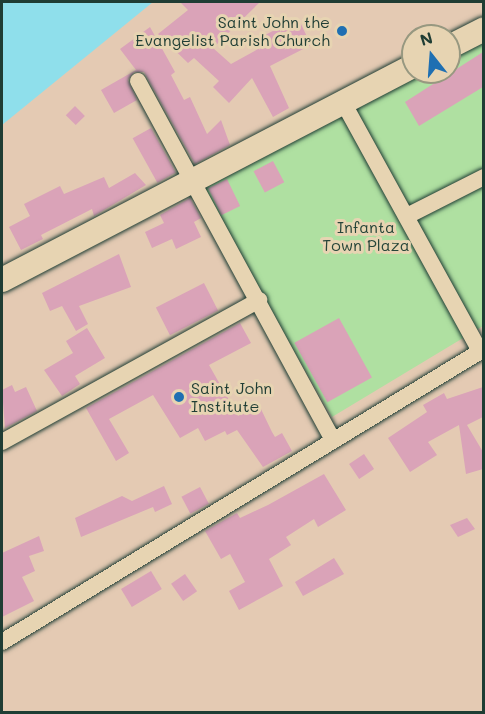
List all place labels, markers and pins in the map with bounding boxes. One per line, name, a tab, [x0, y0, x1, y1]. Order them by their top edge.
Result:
place label: Saint John the Evangelist Parish Church	[135, 12, 330, 50]
marker: Saint John the Evangelist Parish Church	[335, 24, 349, 38]
place label: Saint John Institute	[191, 378, 272, 416]
marker: Saint John Institute	[172, 390, 186, 404]

